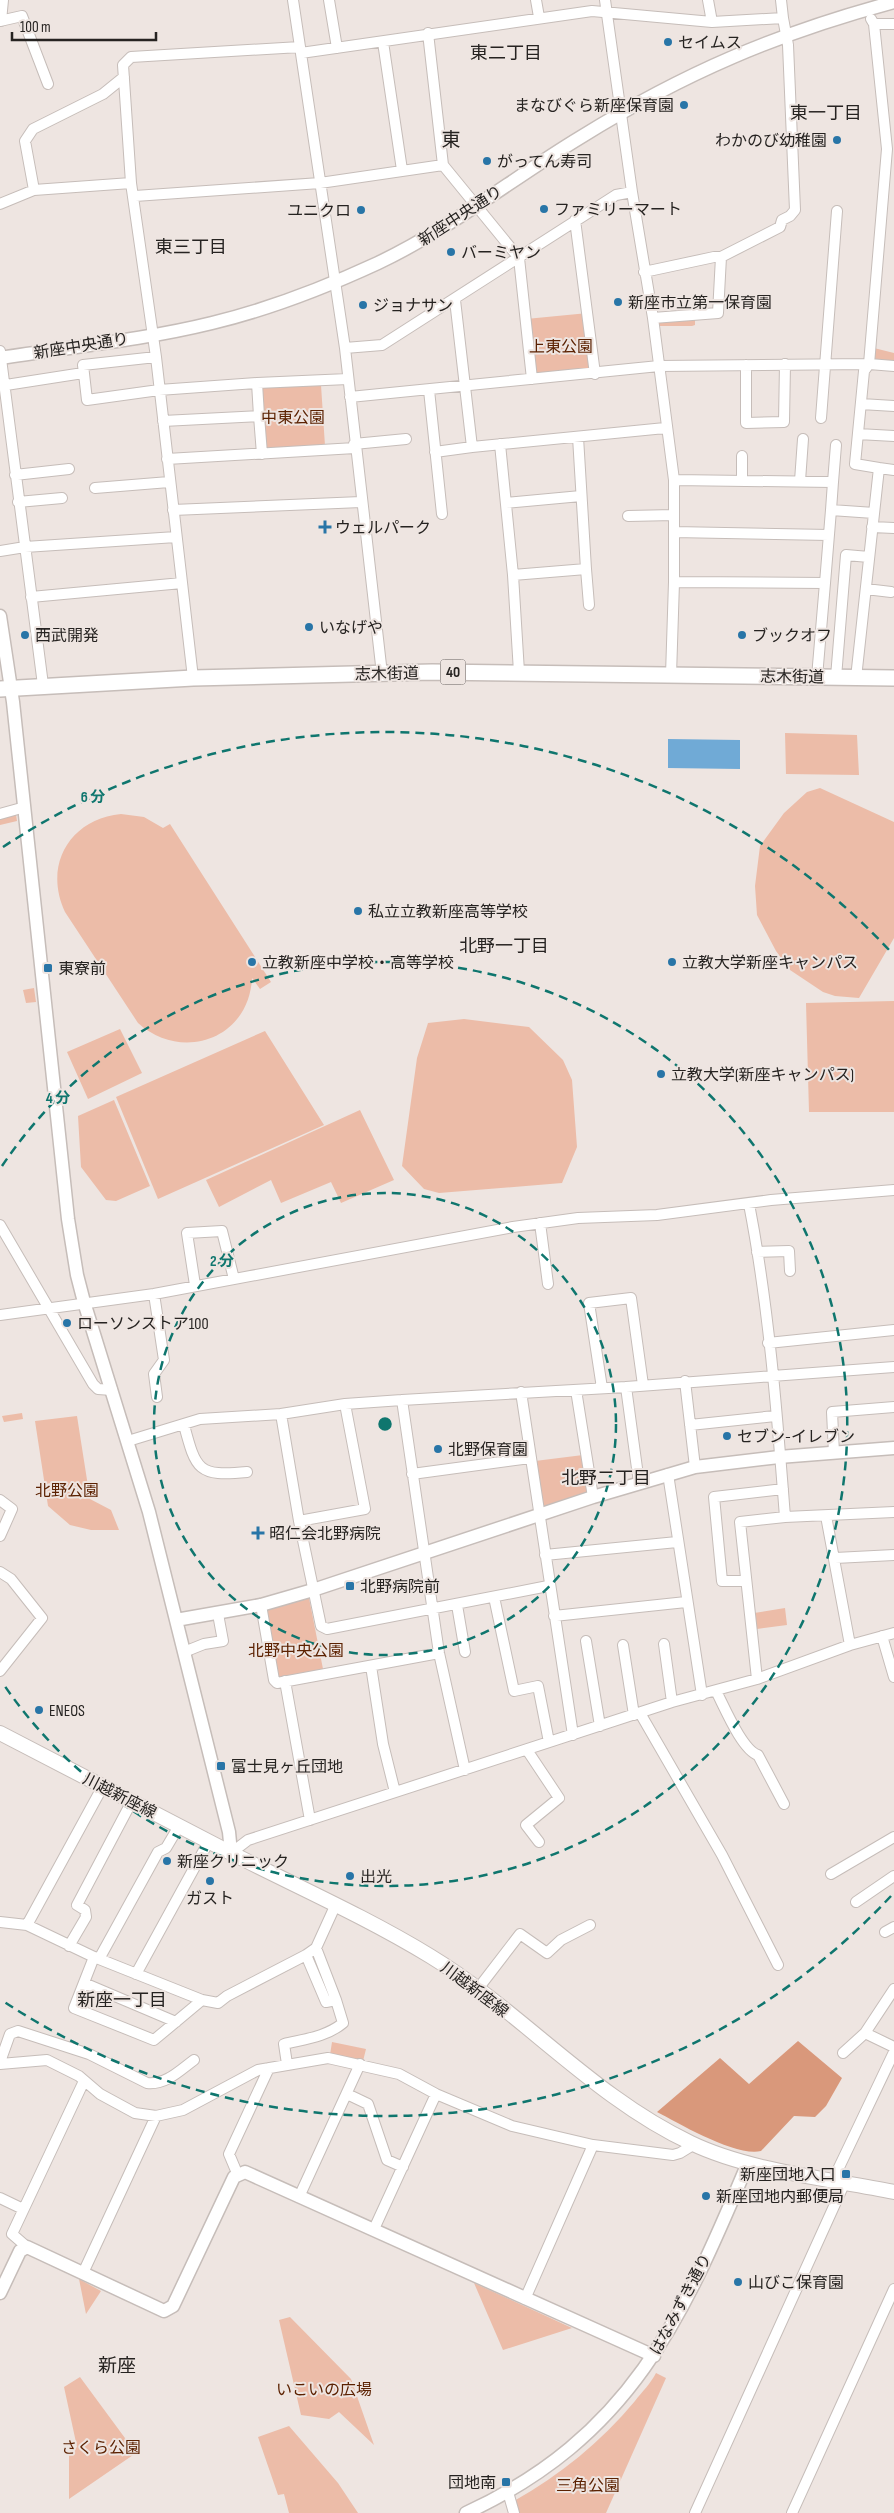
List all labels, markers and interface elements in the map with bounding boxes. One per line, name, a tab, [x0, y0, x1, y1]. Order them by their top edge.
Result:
scale bar	[12, 10, 156, 42]
text: 100 m	[20, 18, 51, 37]
place label: セイムス	[678, 34, 742, 53]
marker: セイムス	[662, 36, 674, 48]
district label: 東二丁目	[470, 43, 542, 64]
place label: まなびぐら新座保育園	[514, 97, 674, 116]
marker: まなびぐら新座保育園	[678, 99, 690, 111]
district label: 東一丁目	[790, 103, 862, 124]
district label: 東	[441, 129, 461, 152]
place label: わかのび幼稚園	[715, 132, 827, 151]
marker: わかのび幼稚園	[831, 134, 843, 146]
place label: がってん寿司	[497, 153, 592, 172]
marker: がってん寿司	[481, 155, 493, 167]
street label: 新座中央通り	[415, 182, 506, 250]
place label: ファミリーマート	[554, 201, 682, 220]
place label: ユニクロ	[287, 202, 351, 221]
marker: ファミリーマート	[538, 203, 550, 215]
marker: ユニクロ	[355, 204, 367, 216]
district label: 東三丁目	[155, 237, 227, 258]
place label: バーミヤン	[461, 244, 541, 263]
marker: バーミヤン	[445, 246, 457, 258]
place label: 新座市立第一保育園	[628, 294, 772, 313]
marker: 新座市立第一保育園	[612, 296, 624, 308]
place label: ジョナサン	[373, 297, 453, 316]
marker: ジョナサン	[357, 299, 369, 311]
street label: 新座中央通り	[32, 330, 130, 363]
park label: 上東公園	[529, 338, 593, 357]
park label: 中東公園	[261, 409, 325, 428]
place label: ウェルパーク	[335, 519, 431, 538]
marker: ウェルパーク	[319, 521, 331, 533]
place label: いなげや	[319, 619, 383, 638]
marker: いなげや	[303, 621, 315, 633]
place label: 西武開発	[35, 627, 99, 646]
place label: ブックオフ	[752, 627, 832, 646]
marker: 西武開発	[19, 629, 31, 641]
marker: ブックオフ	[736, 629, 748, 641]
road number: 40	[440, 660, 466, 684]
street label: 志木街道	[355, 664, 419, 685]
street label: 志木街道	[760, 667, 824, 688]
text: 6 分	[81, 788, 105, 807]
place label: 私立立教新座高等学校	[368, 903, 528, 922]
marker: 私立立教新座高等学校	[352, 905, 364, 917]
district label: 北野一丁目	[459, 936, 549, 957]
place label: 立教新座中学校・高等学校	[262, 954, 454, 973]
place label: 立教大学新座キャンパス	[682, 954, 858, 973]
marker: 立教新座中学校・高等学校	[246, 956, 258, 968]
marker: 立教大学新座キャンパス	[666, 956, 678, 968]
place label: 東寮前	[58, 960, 106, 979]
marker: 東寮前	[42, 962, 54, 974]
place label: 立教大学(新座キャンパス)	[671, 1066, 854, 1085]
marker: 立教大学(新座キャンパス)	[655, 1068, 667, 1080]
text: 4 分	[46, 1089, 70, 1108]
text: 2 分	[210, 1252, 234, 1271]
place label: ローソンストア100	[77, 1315, 209, 1334]
marker: ローソンストア100	[61, 1317, 73, 1329]
centre of rings	[376, 1415, 394, 1433]
place label: セブン-イレブン	[737, 1428, 855, 1447]
marker: セブン-イレブン	[721, 1430, 733, 1442]
place label: 北野保育園	[448, 1441, 528, 1460]
marker: 北野保育園	[432, 1443, 444, 1455]
district label: 北野二丁目	[561, 1468, 651, 1489]
park label: 北野公園	[35, 1482, 99, 1501]
place label: 昭仁会北野病院	[269, 1525, 381, 1544]
marker: 昭仁会北野病院	[251, 1526, 265, 1540]
place label: 北野病院前	[360, 1578, 440, 1597]
marker: 北野病院前	[344, 1580, 356, 1592]
park label: 北野中央公園	[248, 1642, 344, 1661]
place label: ENEOS	[49, 1702, 85, 1721]
marker: ENEOS	[33, 1704, 45, 1716]
place label: 富士見ヶ丘団地	[231, 1758, 343, 1777]
marker: 富士見ヶ丘団地	[215, 1760, 227, 1772]
street label: 川越新座線	[79, 1770, 159, 1823]
place label: 新座クリニック	[177, 1853, 289, 1872]
marker: 新座クリニック	[161, 1855, 173, 1867]
place label: 出光	[360, 1868, 392, 1887]
marker: 出光	[344, 1870, 356, 1882]
marker: ガスト	[204, 1875, 216, 1887]
place label: ガスト	[186, 1890, 234, 1909]
street label: 川越新座線	[436, 1959, 512, 2022]
district label: 新座一丁目	[77, 1990, 167, 2011]
place label: 新座団地入口	[740, 2166, 836, 2185]
marker: 新座団地入口	[840, 2168, 852, 2180]
place label: 新座団地内郵便局	[716, 2188, 844, 2207]
marker: 新座団地内郵便局	[700, 2190, 712, 2202]
street label: はなみずき通り	[647, 2251, 716, 2359]
place label: 山びこ保育園	[748, 2274, 844, 2293]
marker: 山びこ保育園	[732, 2276, 744, 2288]
district label: 新座	[98, 2355, 136, 2378]
park label: いこいの広場	[276, 2381, 372, 2400]
park label: さくら公園	[61, 2439, 141, 2458]
place label: 団地南	[448, 2474, 496, 2493]
marker: 団地南	[500, 2476, 512, 2488]
park label: 三角公園	[556, 2477, 620, 2496]

